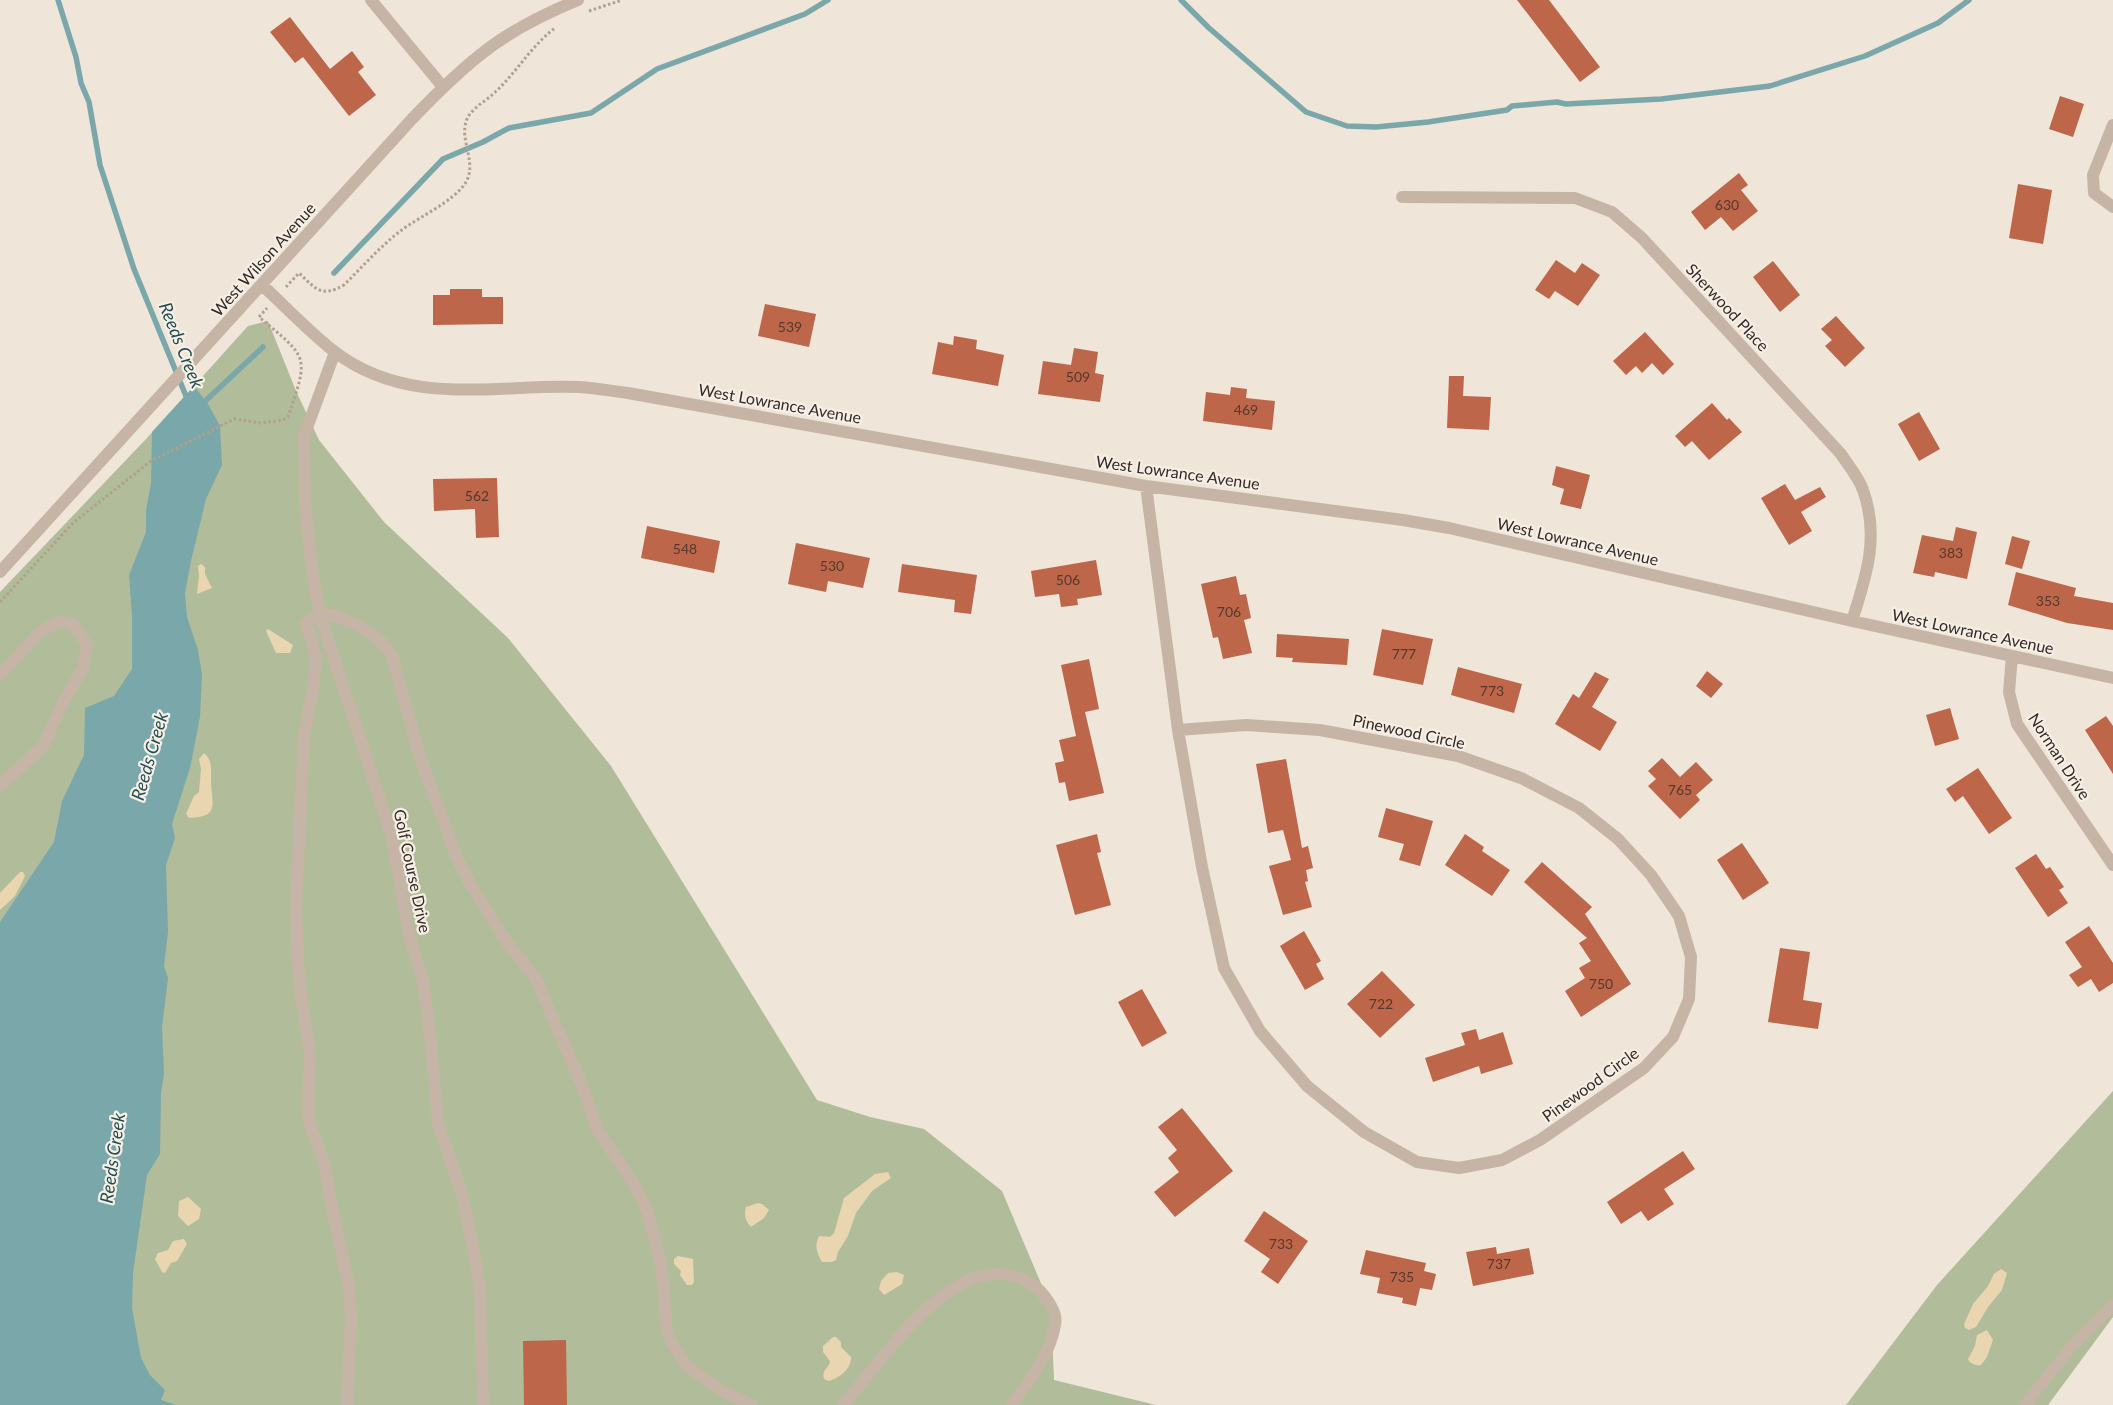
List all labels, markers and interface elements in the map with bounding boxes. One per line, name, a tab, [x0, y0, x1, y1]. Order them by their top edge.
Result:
house number: 630	[1715, 196, 1739, 213]
street label: West Wilson Avenue	[207, 198, 319, 320]
street label: Sherwood Place	[1683, 259, 1773, 355]
water label: Reeds Creek	[155, 299, 209, 392]
house number: 539	[778, 318, 802, 335]
house number: 509	[1066, 368, 1090, 385]
street label: West Lowrance Avenue	[697, 379, 863, 427]
house number: 469	[1234, 401, 1258, 418]
street label: West Lowrance Avenue	[1095, 451, 1261, 493]
house number: 562	[465, 487, 489, 504]
street label: West Lowrance Avenue	[1495, 513, 1661, 569]
house number: 548	[673, 540, 697, 557]
house number: 383	[1939, 544, 1963, 561]
house number: 530	[820, 557, 844, 574]
house number: 506	[1056, 571, 1080, 588]
house number: 353	[2036, 592, 2060, 609]
house number: 706	[1217, 603, 1241, 620]
street label: West Lowrance Avenue	[1890, 605, 2056, 657]
house number: 777	[1392, 645, 1416, 662]
house number: 773	[1480, 682, 1504, 699]
water label: Reeds Creek	[126, 709, 172, 803]
street label: Norman Drive	[2025, 709, 2095, 803]
street label: Pinewood Circle	[1351, 710, 1467, 752]
house number: 765	[1668, 781, 1692, 798]
street label: Golf Course Drive	[391, 808, 435, 934]
house number: 750	[1589, 975, 1613, 992]
house number: 722	[1369, 995, 1393, 1012]
street label: Pinewood Circle	[1538, 1043, 1642, 1125]
water label: Reeds Creek	[95, 1111, 129, 1204]
house number: 733	[1269, 1235, 1293, 1252]
house number: 737	[1487, 1255, 1511, 1272]
house number: 735	[1390, 1268, 1414, 1285]

